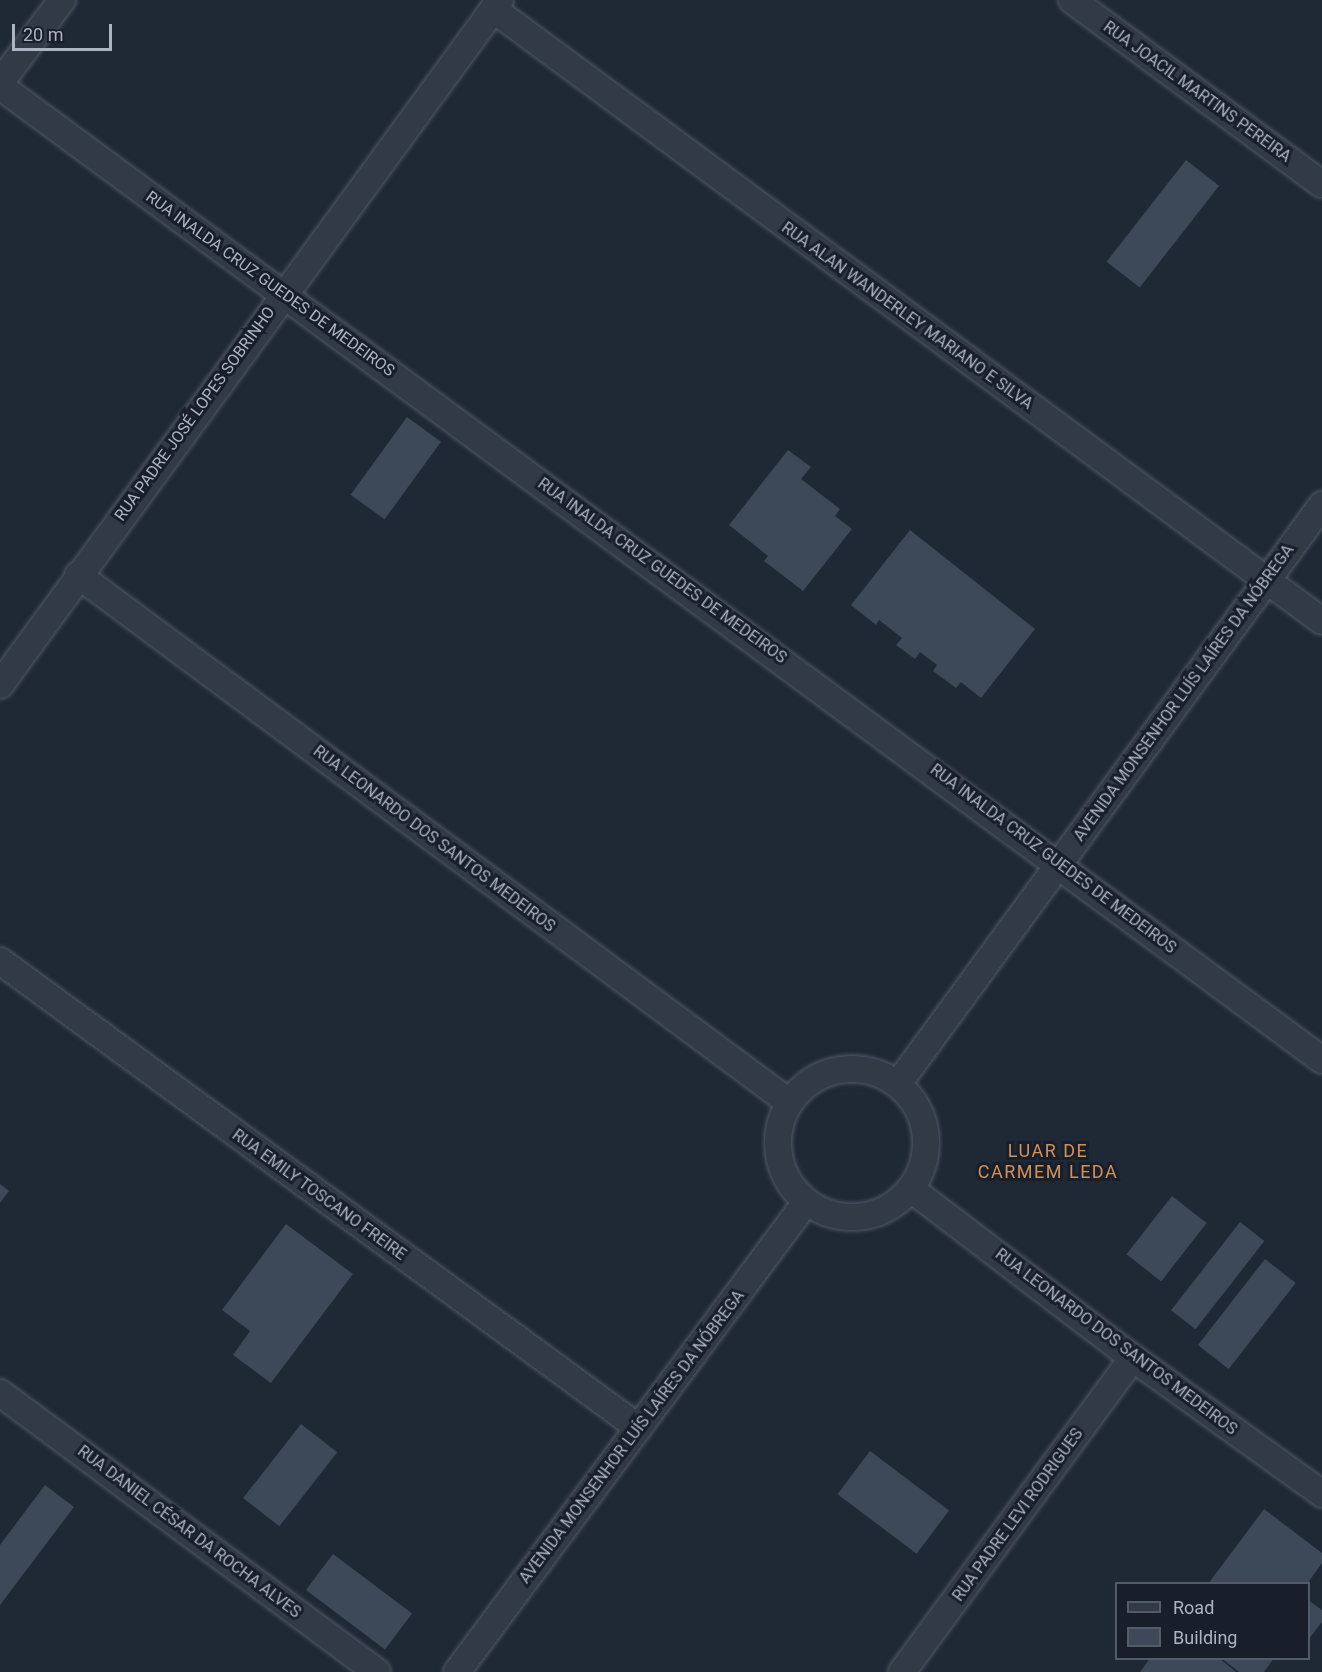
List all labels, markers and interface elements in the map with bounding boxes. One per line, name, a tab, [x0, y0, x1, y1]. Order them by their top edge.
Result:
scale bar	[15, 12, 116, 50]
street label: RUA JOACIL MARTINS PEREIRA	[1099, 17, 1295, 167]
text: 20 m	[23, 24, 63, 45]
street label: RUA INALDA CRUZ GUEDES DE MEDEIROS	[142, 187, 398, 381]
street label: RUA ALAN WANDERLEY MARIANO E SILVA	[778, 218, 1036, 414]
street label: RUA PADRE JOSÉ LOPES SOBRINHO	[111, 303, 279, 525]
street label: RUA INALDA CRUZ GUEDES DE MEDEIROS	[534, 474, 790, 668]
street label: AVENIDA MONSENHOR LUÍS LAÍRES DA NÓBREGA	[1070, 541, 1298, 845]
street label: RUA LEONARDO DOS SANTOS MEDEIROS	[309, 742, 559, 936]
street label: RUA INALDA CRUZ GUEDES DE MEDEIROS	[926, 760, 1180, 958]
street label: RUA EMILY TOSCANO FREIRE	[228, 1125, 410, 1265]
district label: LUAR DE CARMEM LEDA	[978, 1141, 1118, 1184]
street label: RUA LEONARDO DOS SANTOS MEDEIROS	[991, 1245, 1241, 1439]
street label: AVENIDA MONSENHOR LUÍS LAÍRES DA NÓBREGA	[515, 1287, 749, 1587]
street label: RUA PADRE LEVI RODRIGUES	[949, 1425, 1087, 1605]
street label: RUA DANIEL CÉSAR DA ROCHA ALVES	[74, 1442, 304, 1622]
legend	[1115, 1582, 1310, 1660]
text: Road	[1173, 1597, 1214, 1618]
text: Building	[1173, 1627, 1237, 1648]

